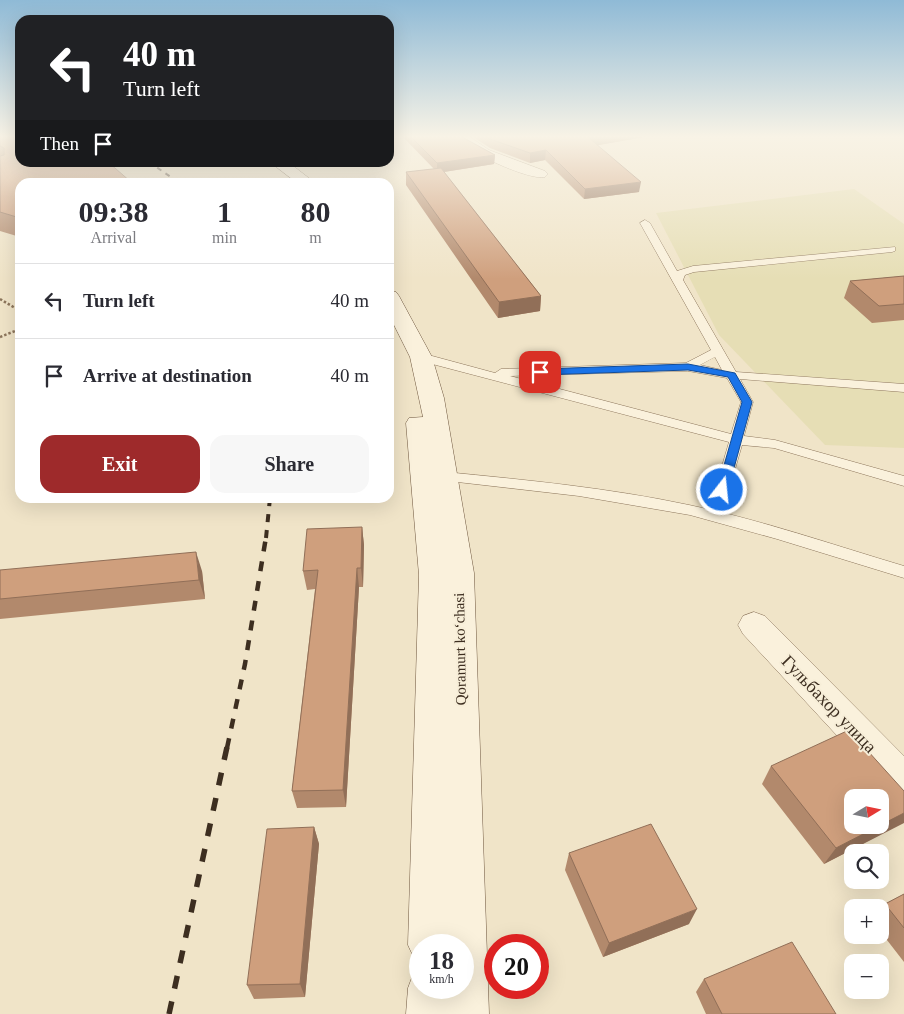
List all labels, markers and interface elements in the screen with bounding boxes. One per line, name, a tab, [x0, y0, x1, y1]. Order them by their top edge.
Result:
icon: left	[40, 35, 105, 100]
text: 40 m	[123, 35, 196, 74]
text: Turn left	[123, 76, 200, 101]
icon: arrive	[89, 130, 117, 158]
text: Then	[40, 133, 79, 154]
text: 09:38	[79, 195, 149, 228]
text: 1	[217, 195, 232, 228]
text: 80	[300, 195, 330, 228]
text: Arrival	[90, 229, 137, 246]
text: min	[212, 229, 237, 246]
text: m	[309, 229, 322, 246]
icon: left	[40, 287, 68, 315]
text: Turn left	[83, 290, 155, 311]
text: 40 m	[330, 290, 369, 311]
pin	[519, 351, 561, 393]
icon: arrive	[526, 358, 554, 386]
icon: arrive	[40, 362, 68, 390]
text: Arrive at destination	[83, 365, 252, 386]
text: 40 m	[330, 365, 369, 386]
button: Exit	[40, 435, 200, 493]
button: Share	[210, 435, 369, 493]
position arrow	[695, 463, 747, 515]
street label: Qoramurt koʻchasi	[451, 592, 469, 706]
street label: Гульбахор улица	[778, 651, 880, 757]
north arrow	[844, 789, 889, 834]
map controls	[844, 789, 889, 999]
button: search	[844, 844, 889, 889]
button: +	[844, 899, 889, 944]
speed limit sign: 20	[484, 934, 549, 999]
text: 18	[429, 947, 454, 974]
button: −	[844, 954, 889, 999]
text: km/h	[429, 972, 454, 986]

